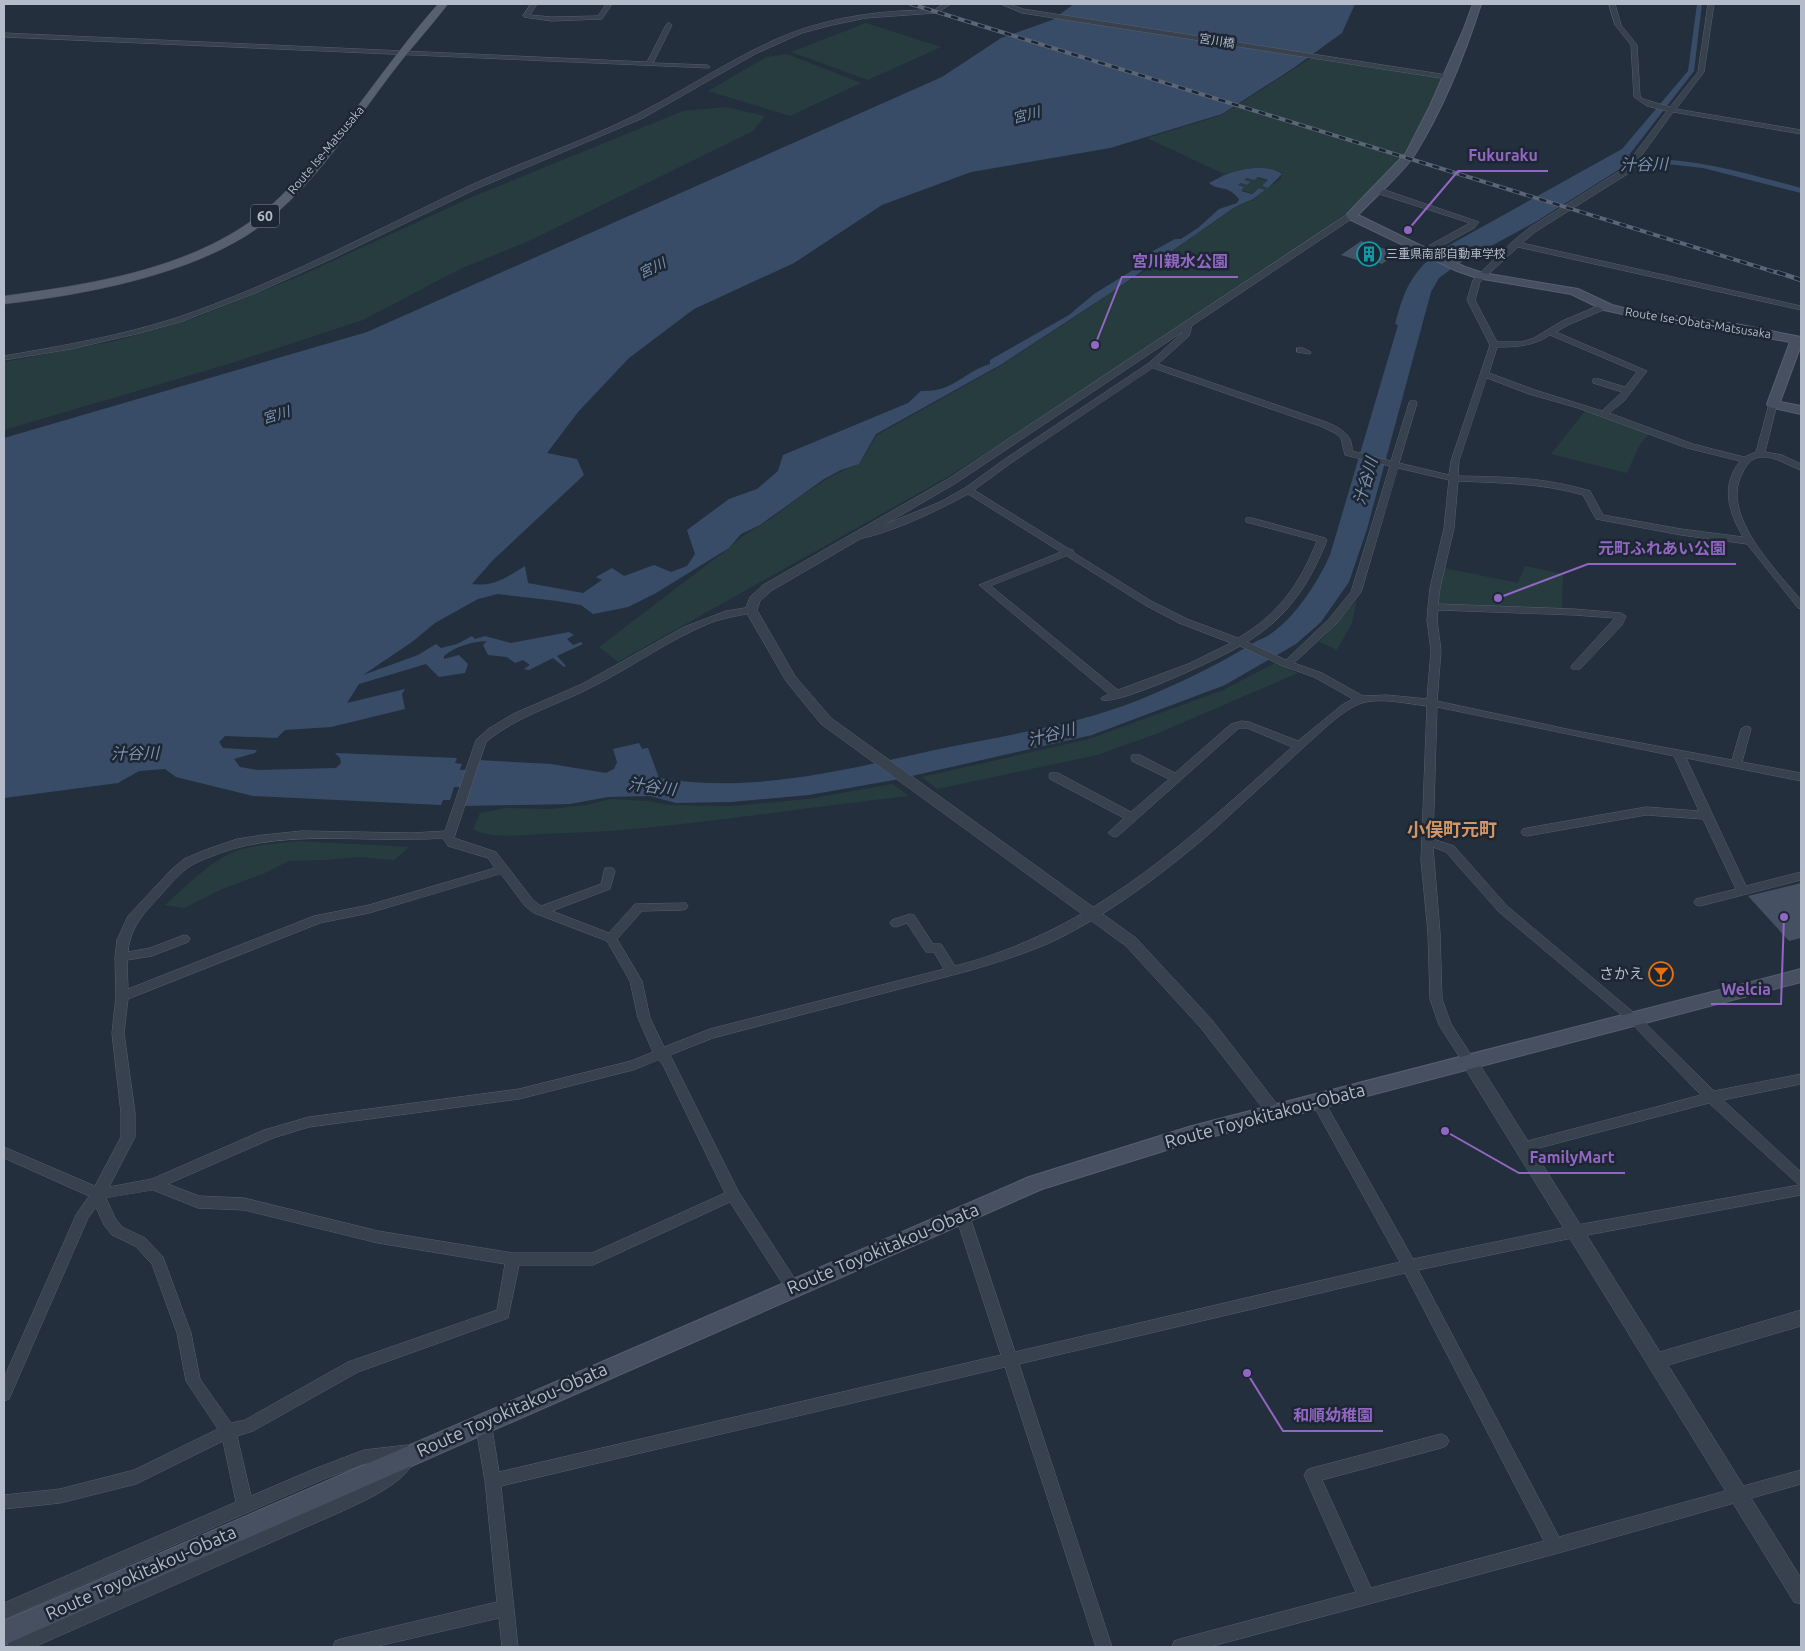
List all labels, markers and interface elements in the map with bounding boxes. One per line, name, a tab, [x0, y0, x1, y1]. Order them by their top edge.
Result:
street label: 宮川橋	[1198, 31, 1236, 50]
street label: Route Ise-Matsusaka	[285, 103, 366, 196]
water label: 宮川	[1010, 103, 1043, 126]
callout: Fukuraku	[1458, 140, 1548, 171]
text: Fukuraku	[1468, 146, 1538, 164]
water label: 汁谷川	[1620, 155, 1670, 173]
road number: 60	[251, 205, 279, 228]
building icon: 三重県南部自動車学校	[1356, 241, 1382, 267]
callout: 宮川親水公園	[1122, 246, 1238, 277]
place label: 三重県南部自動車学校	[1386, 247, 1506, 260]
text: 宮川親水公園	[1132, 252, 1228, 270]
water label: 宮川	[636, 254, 670, 281]
street label: Route Ise-Obata-Matsusaka	[1624, 305, 1772, 340]
water label: 宮川	[260, 403, 294, 427]
water label: 汁谷川	[1350, 454, 1381, 507]
callout: 元町ふれあい公園	[1588, 533, 1736, 564]
text: 元町ふれあい公園	[1598, 539, 1726, 557]
water label: 汁谷川	[1026, 719, 1078, 749]
water label: 汁谷川	[111, 744, 161, 762]
water label: 汁谷川	[627, 774, 679, 798]
district label: 小俣町元町	[1407, 819, 1497, 839]
bar icon: さかえ	[1648, 961, 1674, 987]
place label: さかえ	[1599, 965, 1644, 982]
callout: Welcia	[1711, 973, 1781, 1004]
text: Welcia	[1721, 980, 1771, 998]
street label: Route Toyokitakou-Obata	[1162, 1079, 1367, 1151]
callout: FamilyMart	[1519, 1142, 1625, 1173]
text: FamilyMart	[1529, 1148, 1615, 1166]
street label: Route Toyokitakou-Obata	[784, 1199, 982, 1298]
street label: Route Toyokitakou-Obata	[413, 1358, 610, 1460]
callout: 和順幼稚園	[1283, 1400, 1383, 1431]
text: 和順幼稚園	[1293, 1406, 1373, 1424]
street label: Route Toyokitakou-Obata	[42, 1521, 239, 1623]

